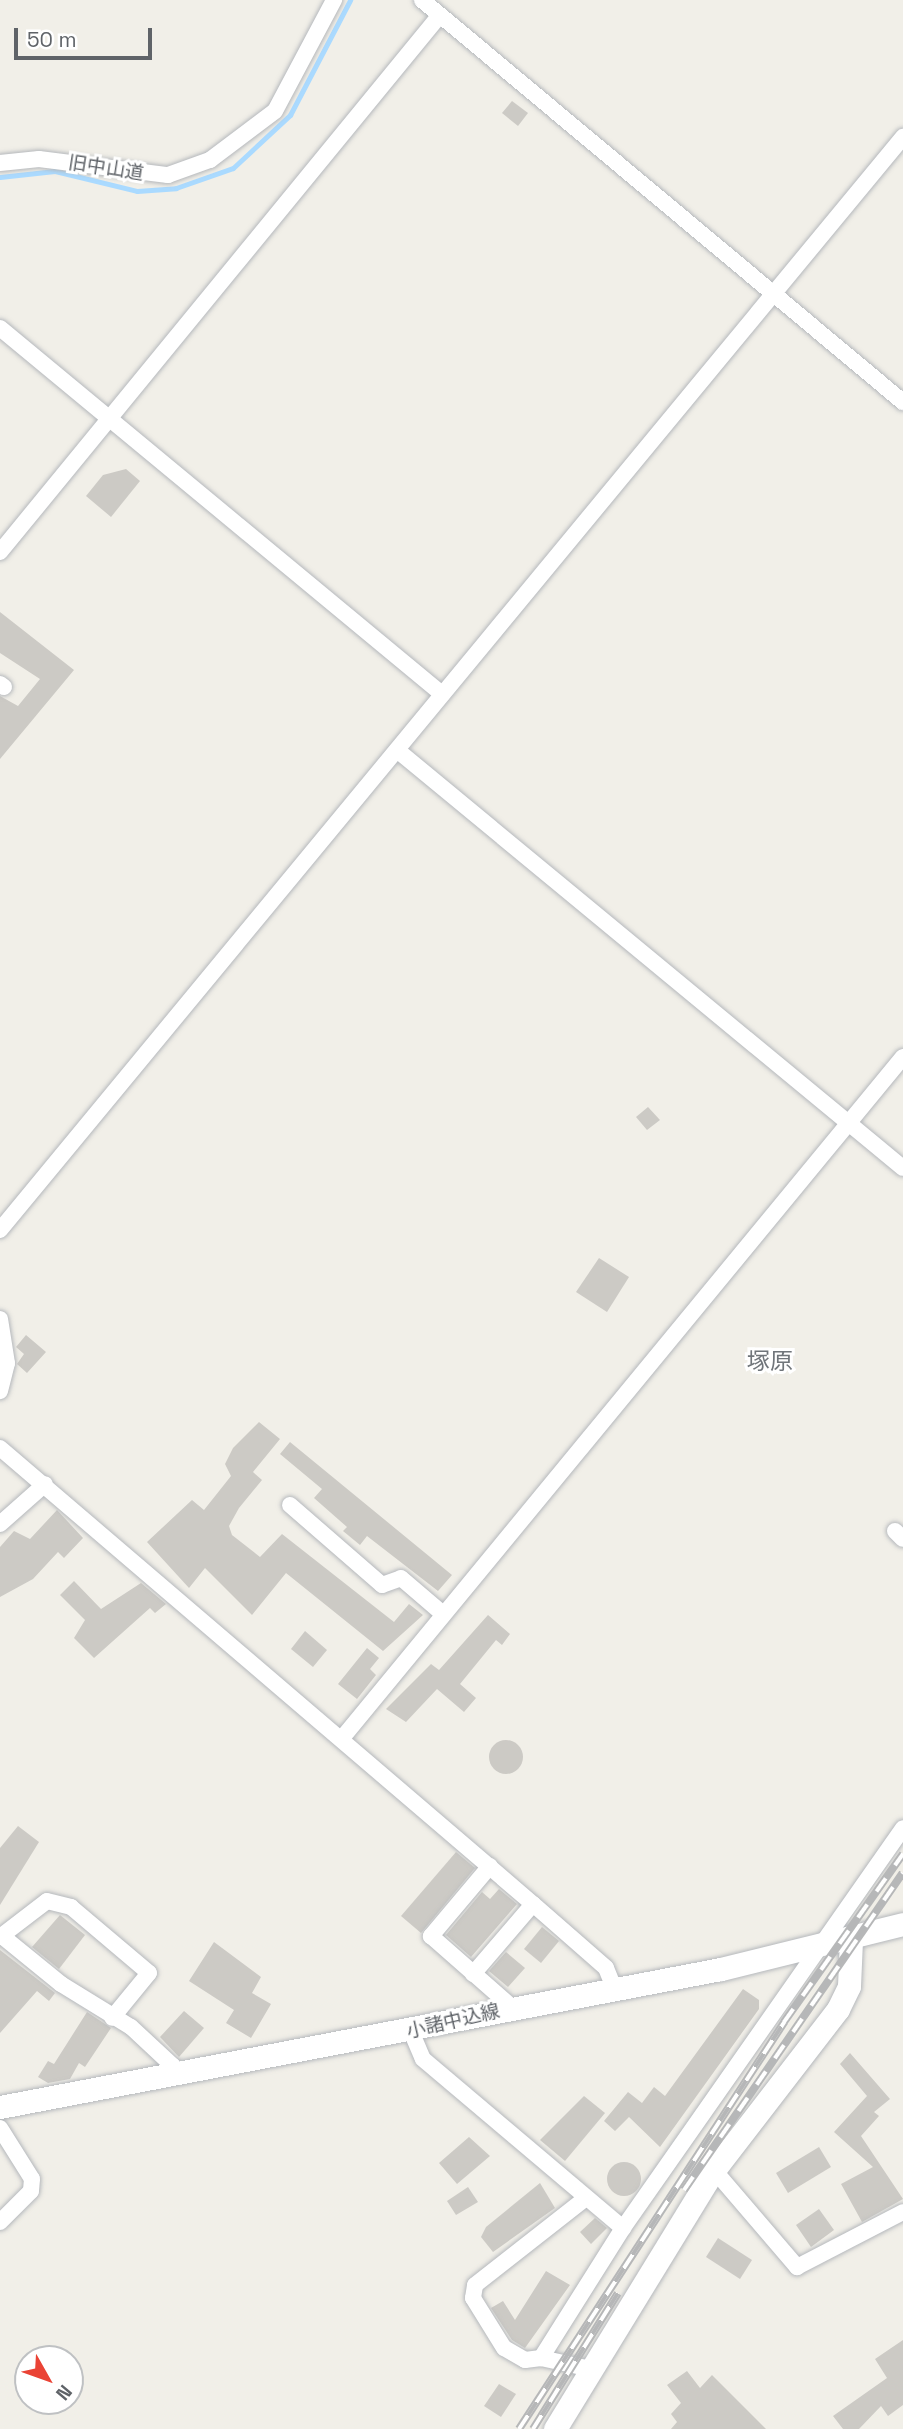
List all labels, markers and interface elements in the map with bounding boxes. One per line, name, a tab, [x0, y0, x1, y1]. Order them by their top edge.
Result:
scale bar	[18, 14, 156, 58]
text: 50 m	[27, 26, 77, 53]
street label: 旧中山道	[67, 151, 145, 185]
district label: 塚原	[747, 1347, 793, 1375]
street label: 小諸中込線	[404, 1999, 502, 2043]
north arrow	[14, 2345, 84, 2415]
text: N	[50, 2380, 78, 2405]

